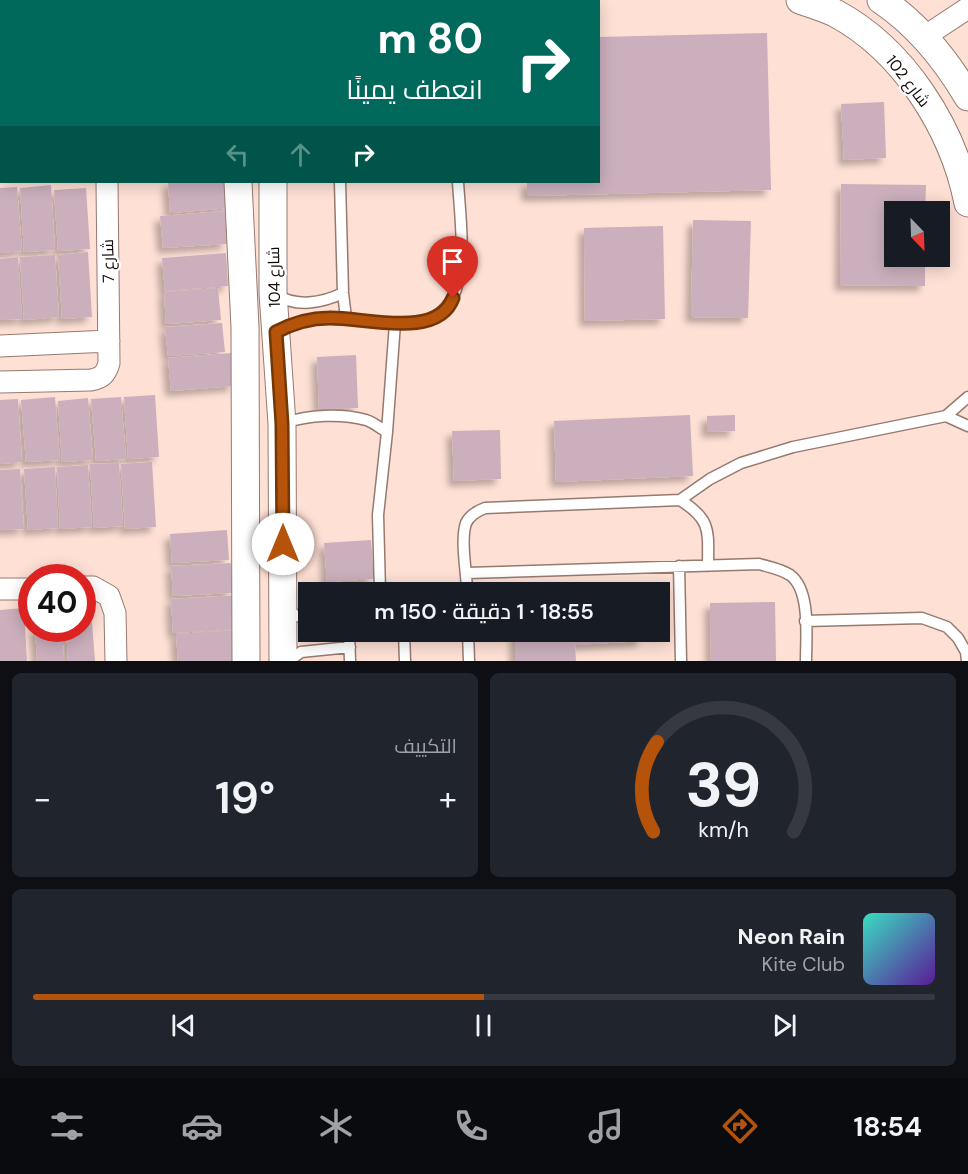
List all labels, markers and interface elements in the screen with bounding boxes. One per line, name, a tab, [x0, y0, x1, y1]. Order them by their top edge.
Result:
text: 80 m	[377, 11, 483, 66]
icon: right	[504, 24, 582, 102]
street label: شارع 102	[880, 51, 935, 112]
text: انعطف يمينًا	[346, 72, 483, 107]
icon: left	[221, 138, 254, 171]
icon: ahead	[284, 138, 317, 171]
icon: right	[347, 138, 380, 171]
north arrow	[884, 201, 950, 267]
map controls	[884, 201, 950, 267]
pin	[427, 236, 478, 298]
street label: شارع 7	[97, 239, 120, 283]
icon: arrive	[436, 245, 469, 278]
street label: شارع 104	[263, 246, 286, 308]
position arrow	[251, 512, 315, 576]
speed limit sign: 40	[18, 564, 96, 642]
text: 18:55 · 1 دقيقة · 150 m	[374, 597, 594, 626]
text: التكييف	[394, 733, 457, 759]
text: 39	[685, 744, 761, 825]
text: 19°	[215, 768, 275, 827]
text: −	[33, 777, 51, 820]
text: +	[439, 777, 457, 820]
text: km/h	[698, 816, 748, 844]
text: Neon Rain	[738, 922, 845, 951]
text: Kite Club	[762, 951, 845, 977]
icon: previous	[167, 1009, 200, 1042]
icon: pause	[467, 1009, 500, 1042]
icon: next	[768, 1009, 801, 1042]
icon: filters	[46, 1105, 88, 1147]
icon: car	[181, 1105, 223, 1147]
icon: climate	[315, 1105, 357, 1147]
icon: phone	[450, 1105, 492, 1147]
icon: music	[585, 1105, 627, 1147]
icon: directions	[719, 1105, 761, 1147]
text: 18:54	[854, 1109, 922, 1144]

